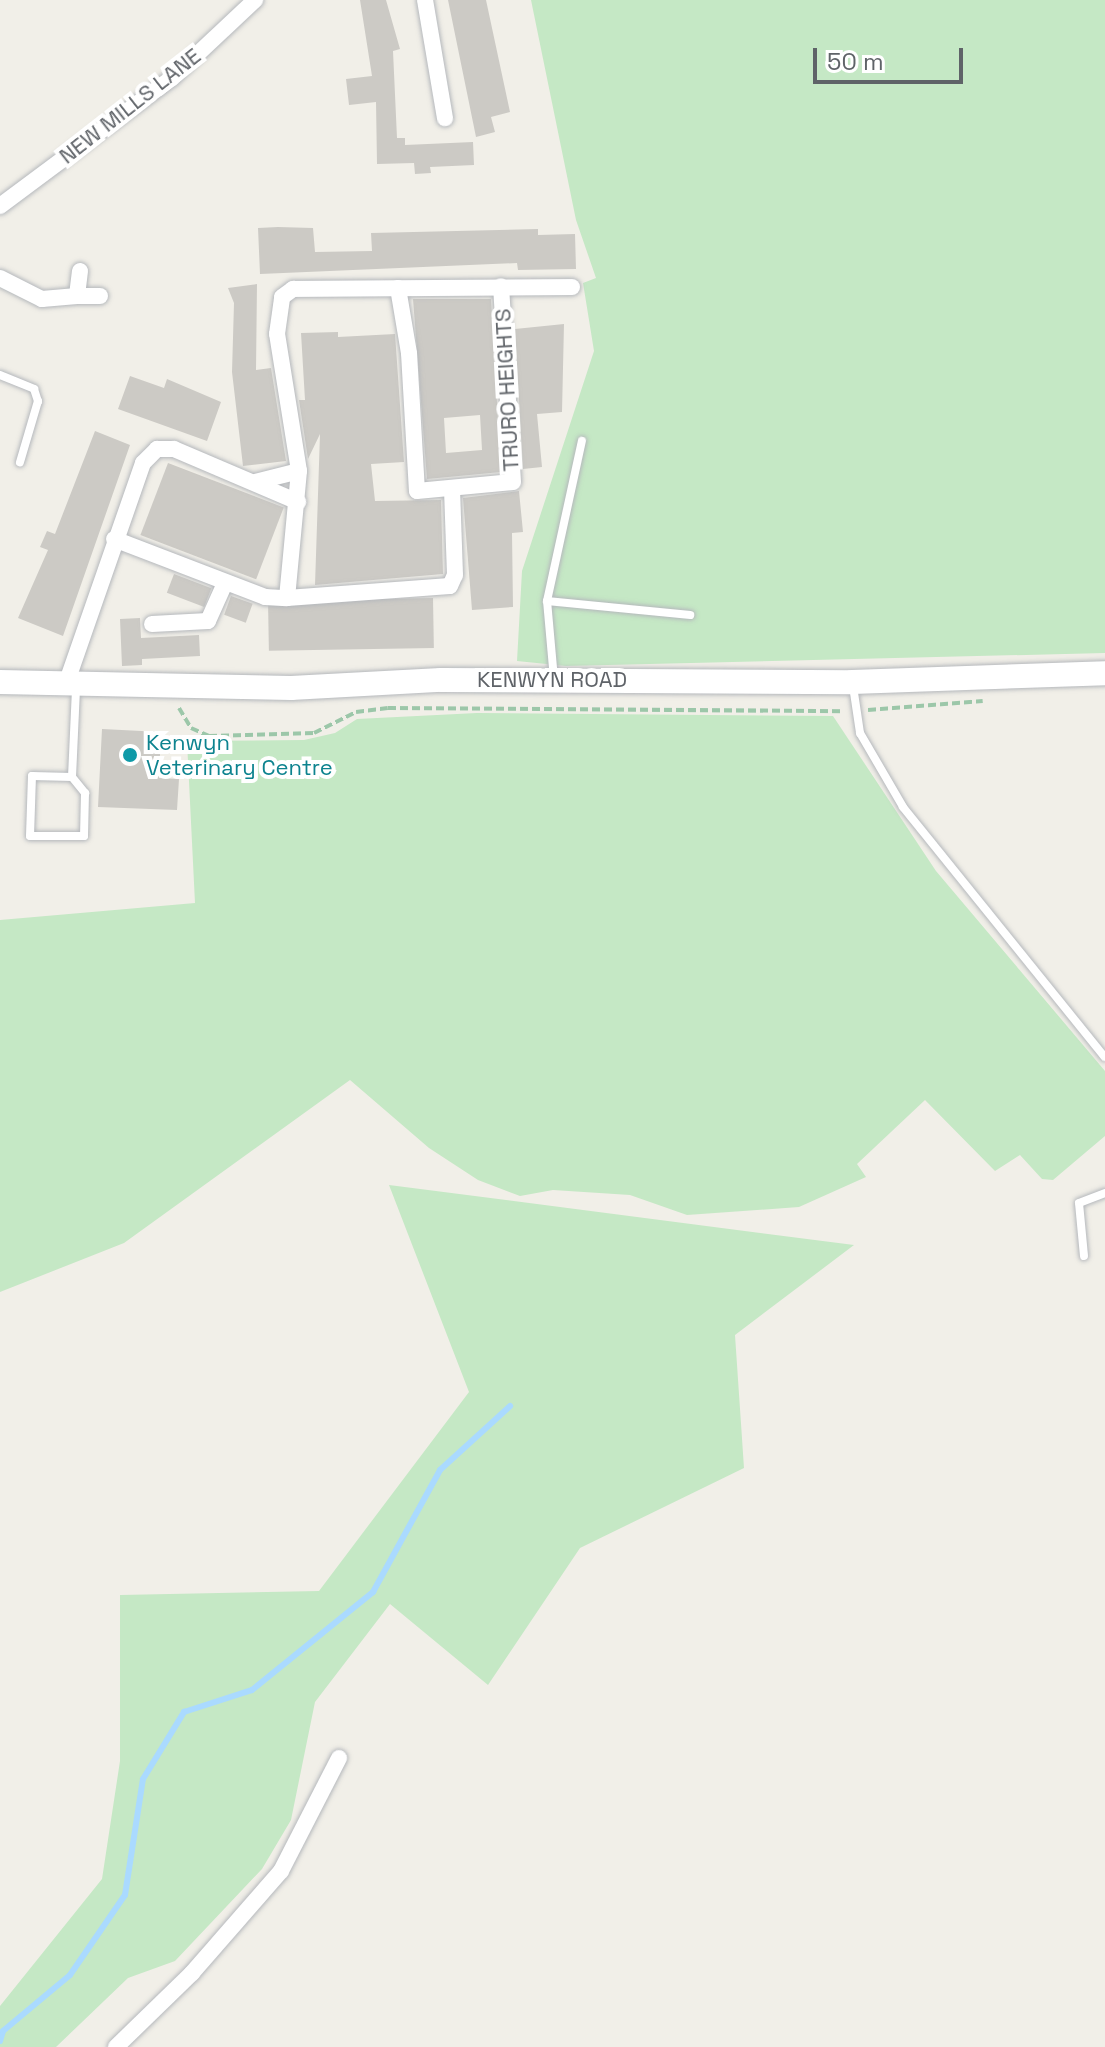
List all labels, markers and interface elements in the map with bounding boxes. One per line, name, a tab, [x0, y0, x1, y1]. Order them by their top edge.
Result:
scale bar	[817, 32, 967, 82]
street label: NEW MILLS LANE	[54, 43, 206, 169]
text: 50 m	[827, 46, 884, 77]
street label: TRURO HEIGHTS	[490, 308, 524, 472]
street label: KENWYN ROAD	[477, 667, 627, 693]
place label: Kenwyn Veterinary Centre	[146, 729, 333, 780]
marker: Kenwyn Veterinary Centre	[121, 746, 139, 764]

